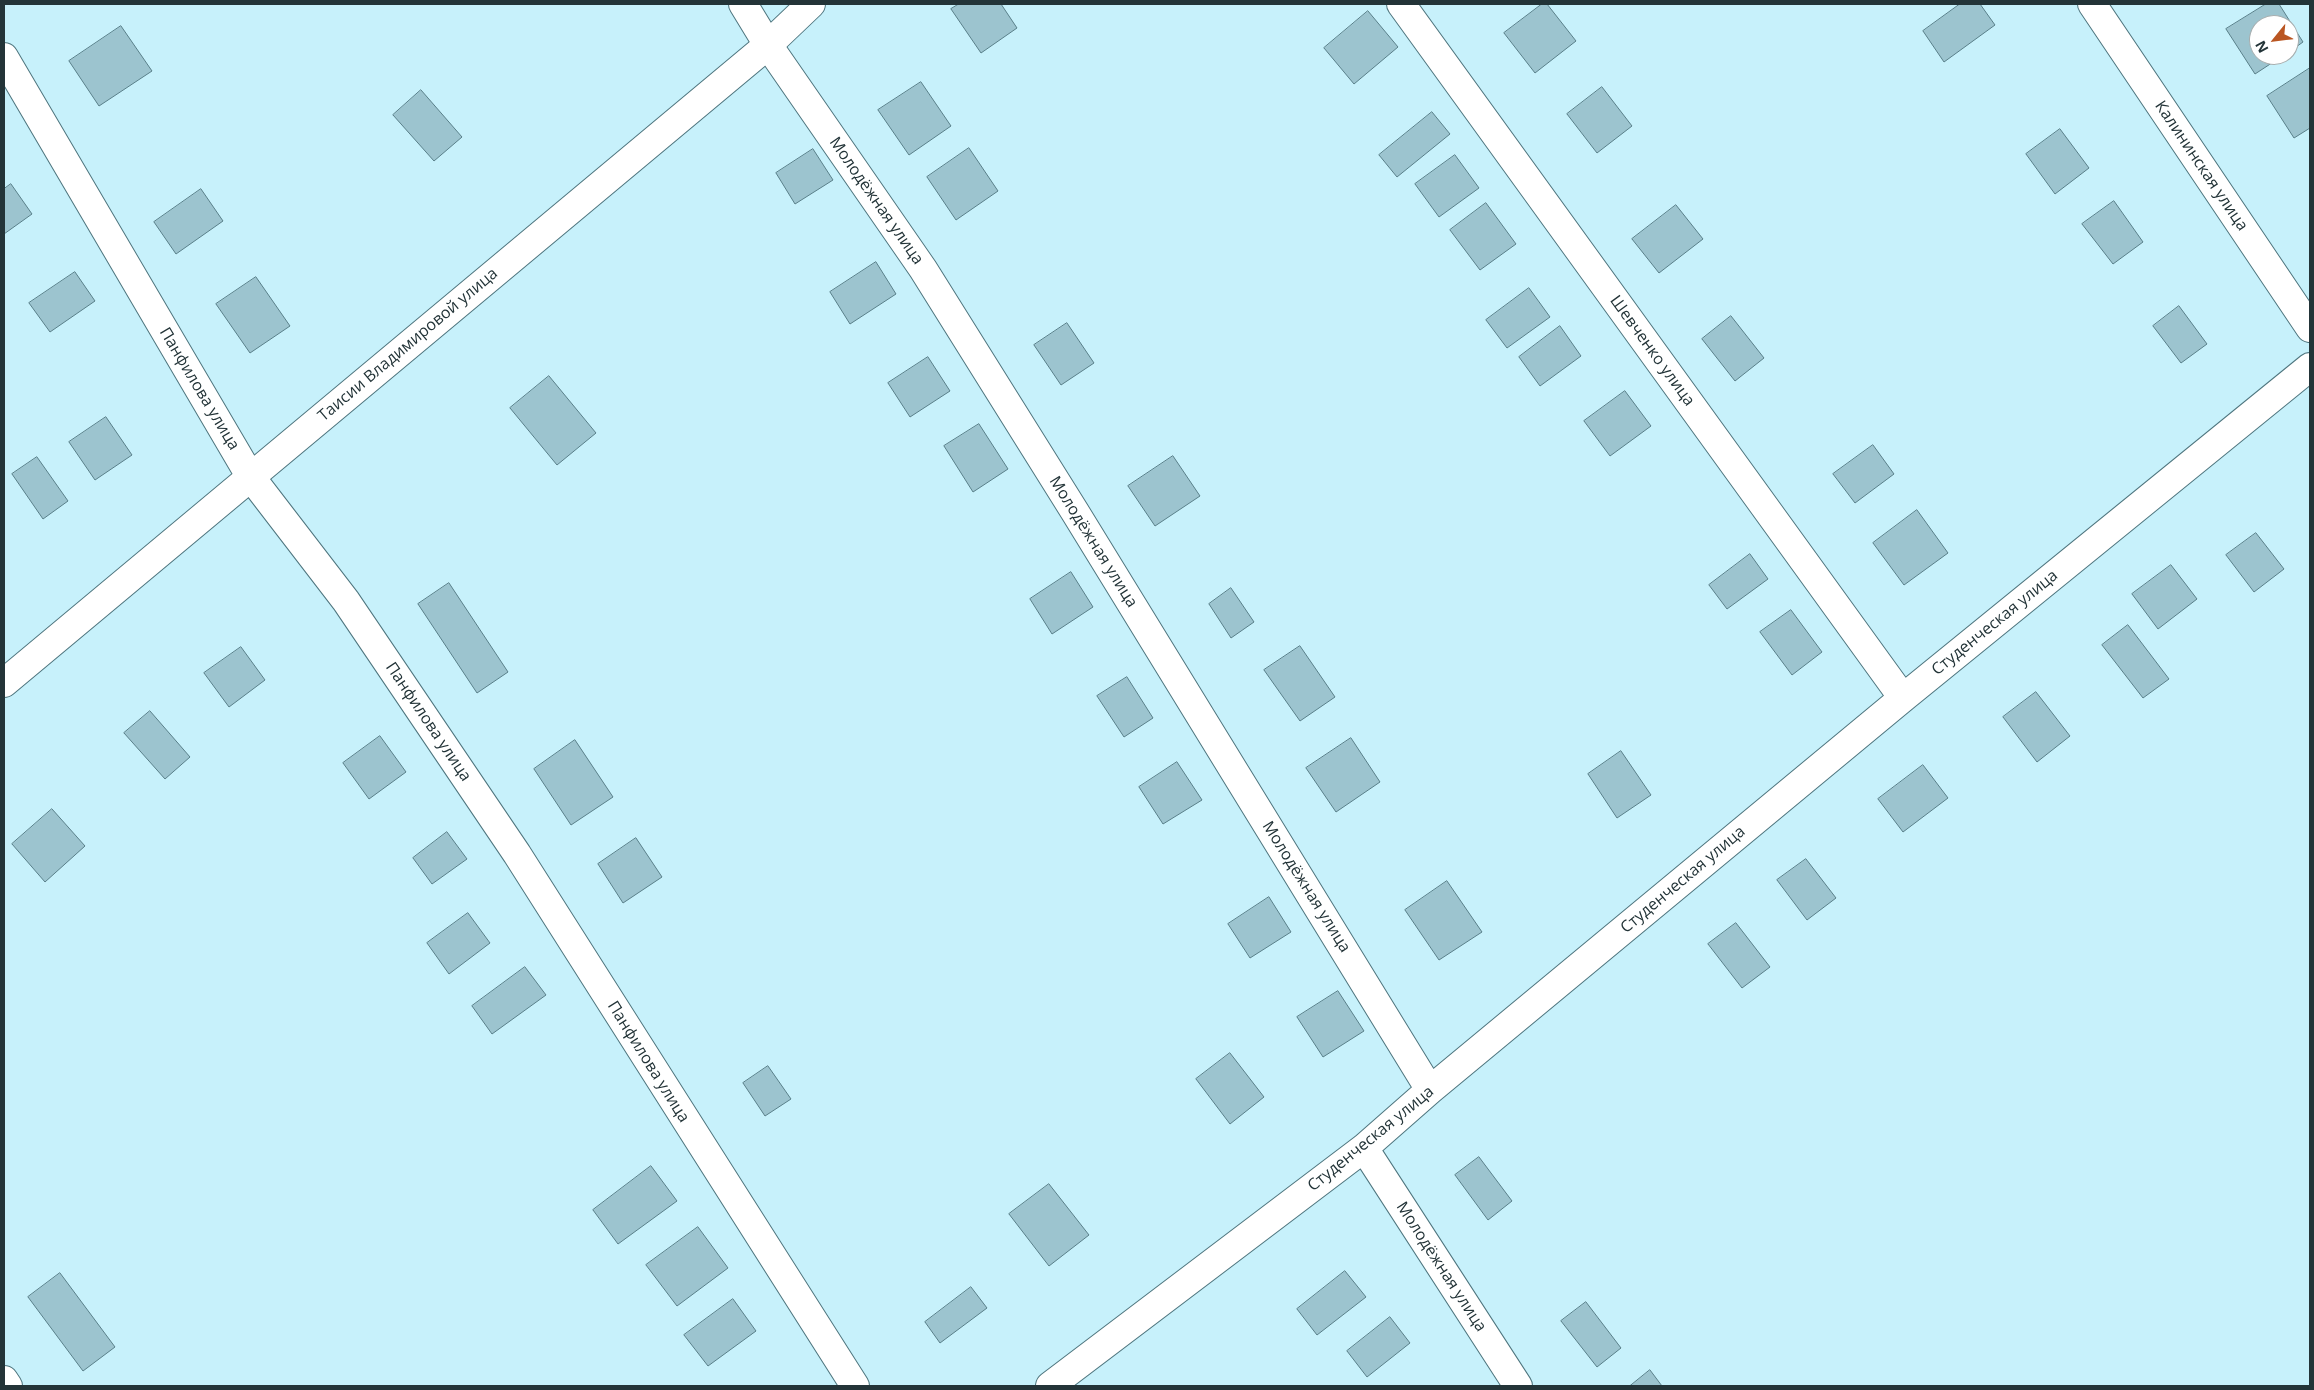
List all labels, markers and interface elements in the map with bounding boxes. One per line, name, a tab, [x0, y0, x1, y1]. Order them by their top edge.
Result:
north arrow	[2249, 15, 2299, 65]
text: N	[2250, 37, 2272, 57]
street label: Калининская улица	[2150, 97, 2252, 235]
street label: Молодёжная улица	[825, 134, 927, 268]
street label: Таисии Владимировой улица	[314, 264, 502, 426]
street label: Шевченко улица	[1605, 292, 1699, 410]
street label: Панфилова улица	[155, 324, 243, 454]
street label: Молодёжная улица	[1045, 473, 1141, 611]
street label: Студенческая улица	[1928, 566, 2062, 680]
street label: Панфилова улица	[381, 659, 475, 785]
street label: Молодёжная улица	[1258, 818, 1354, 956]
street label: Студенческая улица	[1617, 822, 1749, 938]
street label: Панфилова улица	[603, 998, 693, 1126]
street label: Студенческая улица	[1304, 1082, 1438, 1196]
street label: Молодёжная улица	[1392, 1198, 1490, 1336]

